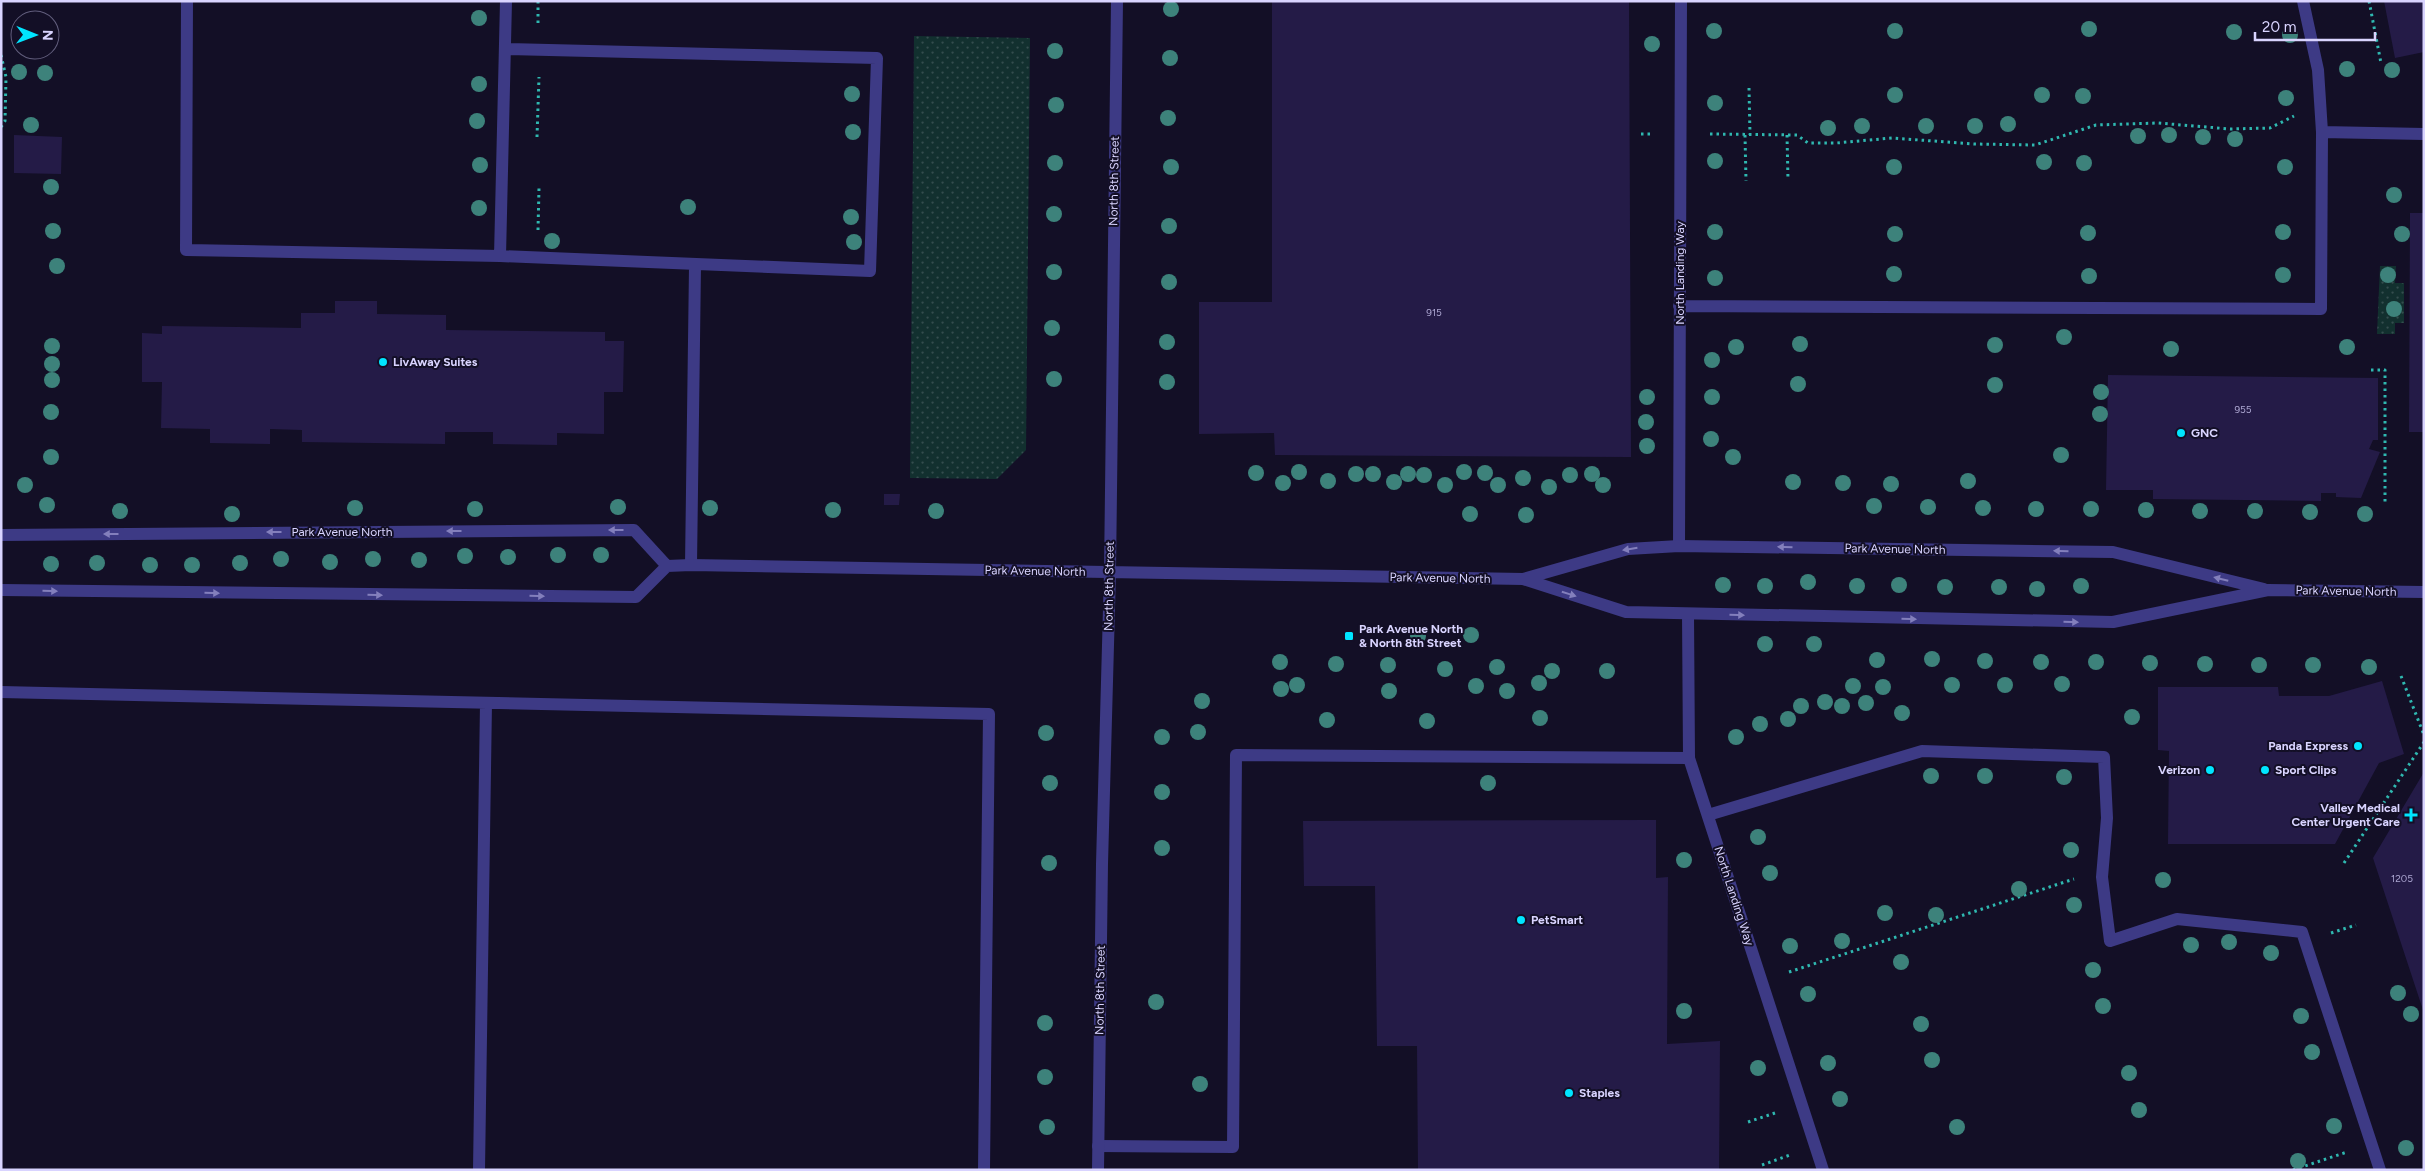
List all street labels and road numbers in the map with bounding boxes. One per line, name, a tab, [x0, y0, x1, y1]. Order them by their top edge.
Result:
street label: North 8th Street	[1106, 136, 1122, 226]
street label: North Landing Way	[1673, 221, 1687, 325]
street label: Park Avenue North	[292, 525, 393, 539]
street label: North 8th Street	[1101, 541, 1117, 631]
street label: Park Avenue North	[1844, 541, 1946, 557]
street label: Park Avenue North	[984, 563, 1086, 579]
street label: Park Avenue North	[1389, 570, 1491, 586]
street label: Park Avenue North	[2295, 583, 2397, 599]
street label: North Landing Way	[1711, 845, 1757, 948]
street label: North 8th Street	[1092, 945, 1108, 1035]

